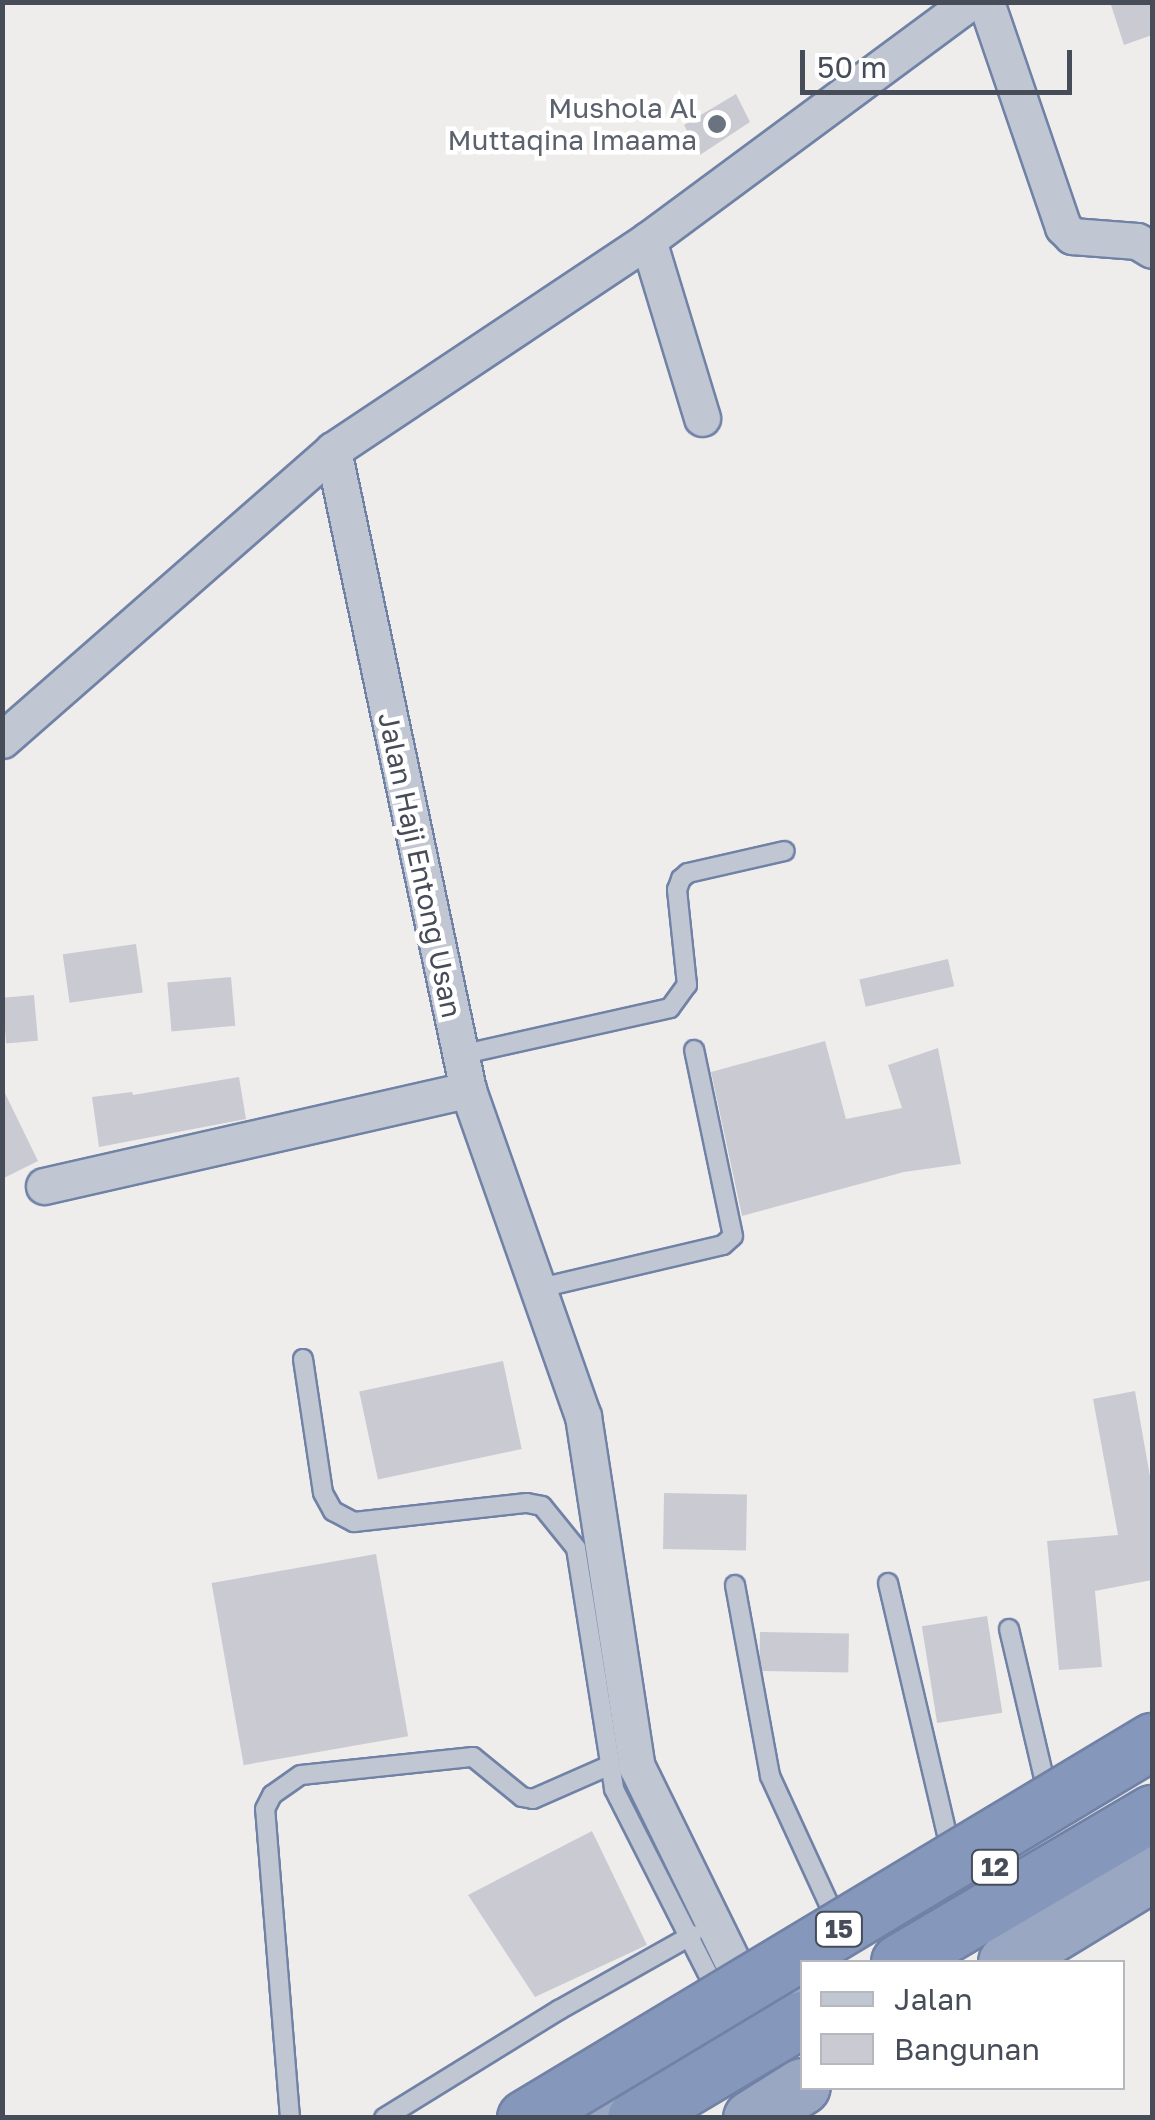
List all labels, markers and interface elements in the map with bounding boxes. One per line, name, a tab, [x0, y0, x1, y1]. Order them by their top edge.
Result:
scale bar	[805, 30, 1078, 92]
text: 50 m	[817, 49, 887, 85]
place label: Mushola Al Muttaqina Imaama	[447, 91, 697, 157]
marker: Mushola Al Muttaqina Imaama	[706, 113, 728, 135]
street label: Jalan Haji Entong Usan	[371, 709, 469, 1021]
road number: 12	[970, 1847, 1020, 1887]
road number: 15	[814, 1909, 864, 1949]
legend	[800, 1960, 1125, 2090]
text: Jalan	[894, 1981, 973, 2017]
text: Bangunan	[894, 2031, 1040, 2067]

